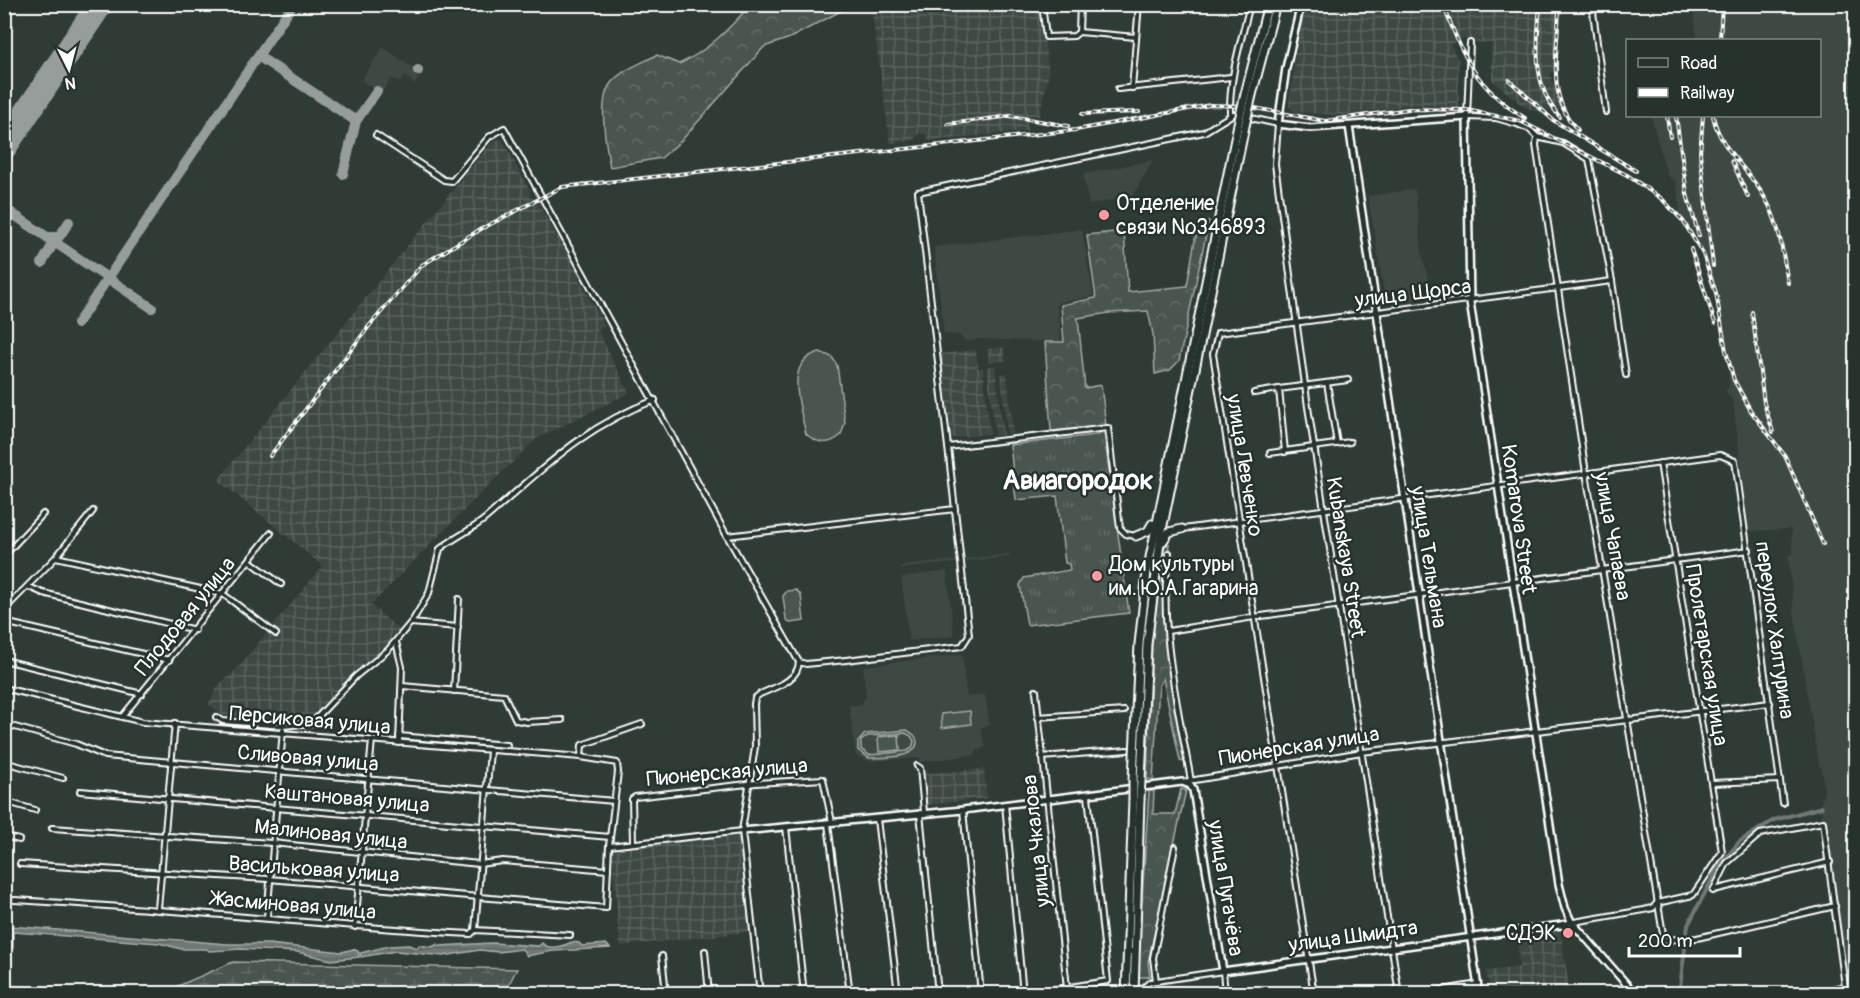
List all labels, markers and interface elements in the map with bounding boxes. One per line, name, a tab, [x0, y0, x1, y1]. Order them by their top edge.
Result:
north arrow	[39, 39, 99, 99]
legend	[1626, 39, 1821, 117]
text: Road	[1680, 52, 1717, 75]
text: N	[64, 72, 77, 93]
text: Railway	[1680, 82, 1735, 105]
place label: Отделение связи №346893	[1116, 190, 1266, 241]
marker: Отделение связи №346893	[1097, 208, 1111, 222]
street label: улица Щорса	[1352, 273, 1473, 314]
street label: улица Левченко	[1220, 391, 1269, 538]
street label: Komarova Street	[1495, 443, 1542, 596]
district label: Авиагородок	[1003, 464, 1154, 497]
street label: улица Чапаева	[1588, 469, 1637, 603]
street label: Kubanskaya Street	[1319, 475, 1372, 640]
street label: улица Тельмана	[1404, 483, 1453, 630]
street label: переулок Халтурина	[1749, 540, 1800, 721]
street label: Плодовая улица	[129, 551, 242, 681]
place label: Дом культуры им. Ю.А.Гагарина	[1108, 551, 1259, 602]
street label: Пролетарская улица	[1679, 562, 1734, 748]
marker: Дом культуры им. Ю.А.Гагарина	[1090, 569, 1104, 583]
street label: Персиковая улица	[228, 700, 392, 741]
street label: Пионерская улица	[1217, 720, 1381, 772]
street label: Сливовая улица	[236, 739, 380, 778]
street label: Пионерская улица	[645, 752, 809, 793]
street label: улица Чкалова	[1016, 774, 1057, 909]
street label: Каштановая улица	[263, 778, 431, 819]
street label: Малиновая улица	[253, 813, 409, 856]
street label: улица Пугачёва	[1201, 817, 1250, 958]
street label: Васильковая улица	[228, 850, 400, 889]
street label: Жасминовая улица	[208, 885, 377, 926]
street label: улица Шмидта	[1286, 914, 1419, 959]
place label: СДЭК	[1506, 920, 1556, 947]
scale bar	[1629, 920, 1740, 958]
marker: СДЭК	[1561, 926, 1575, 940]
text: 200 m	[1638, 930, 1693, 953]

